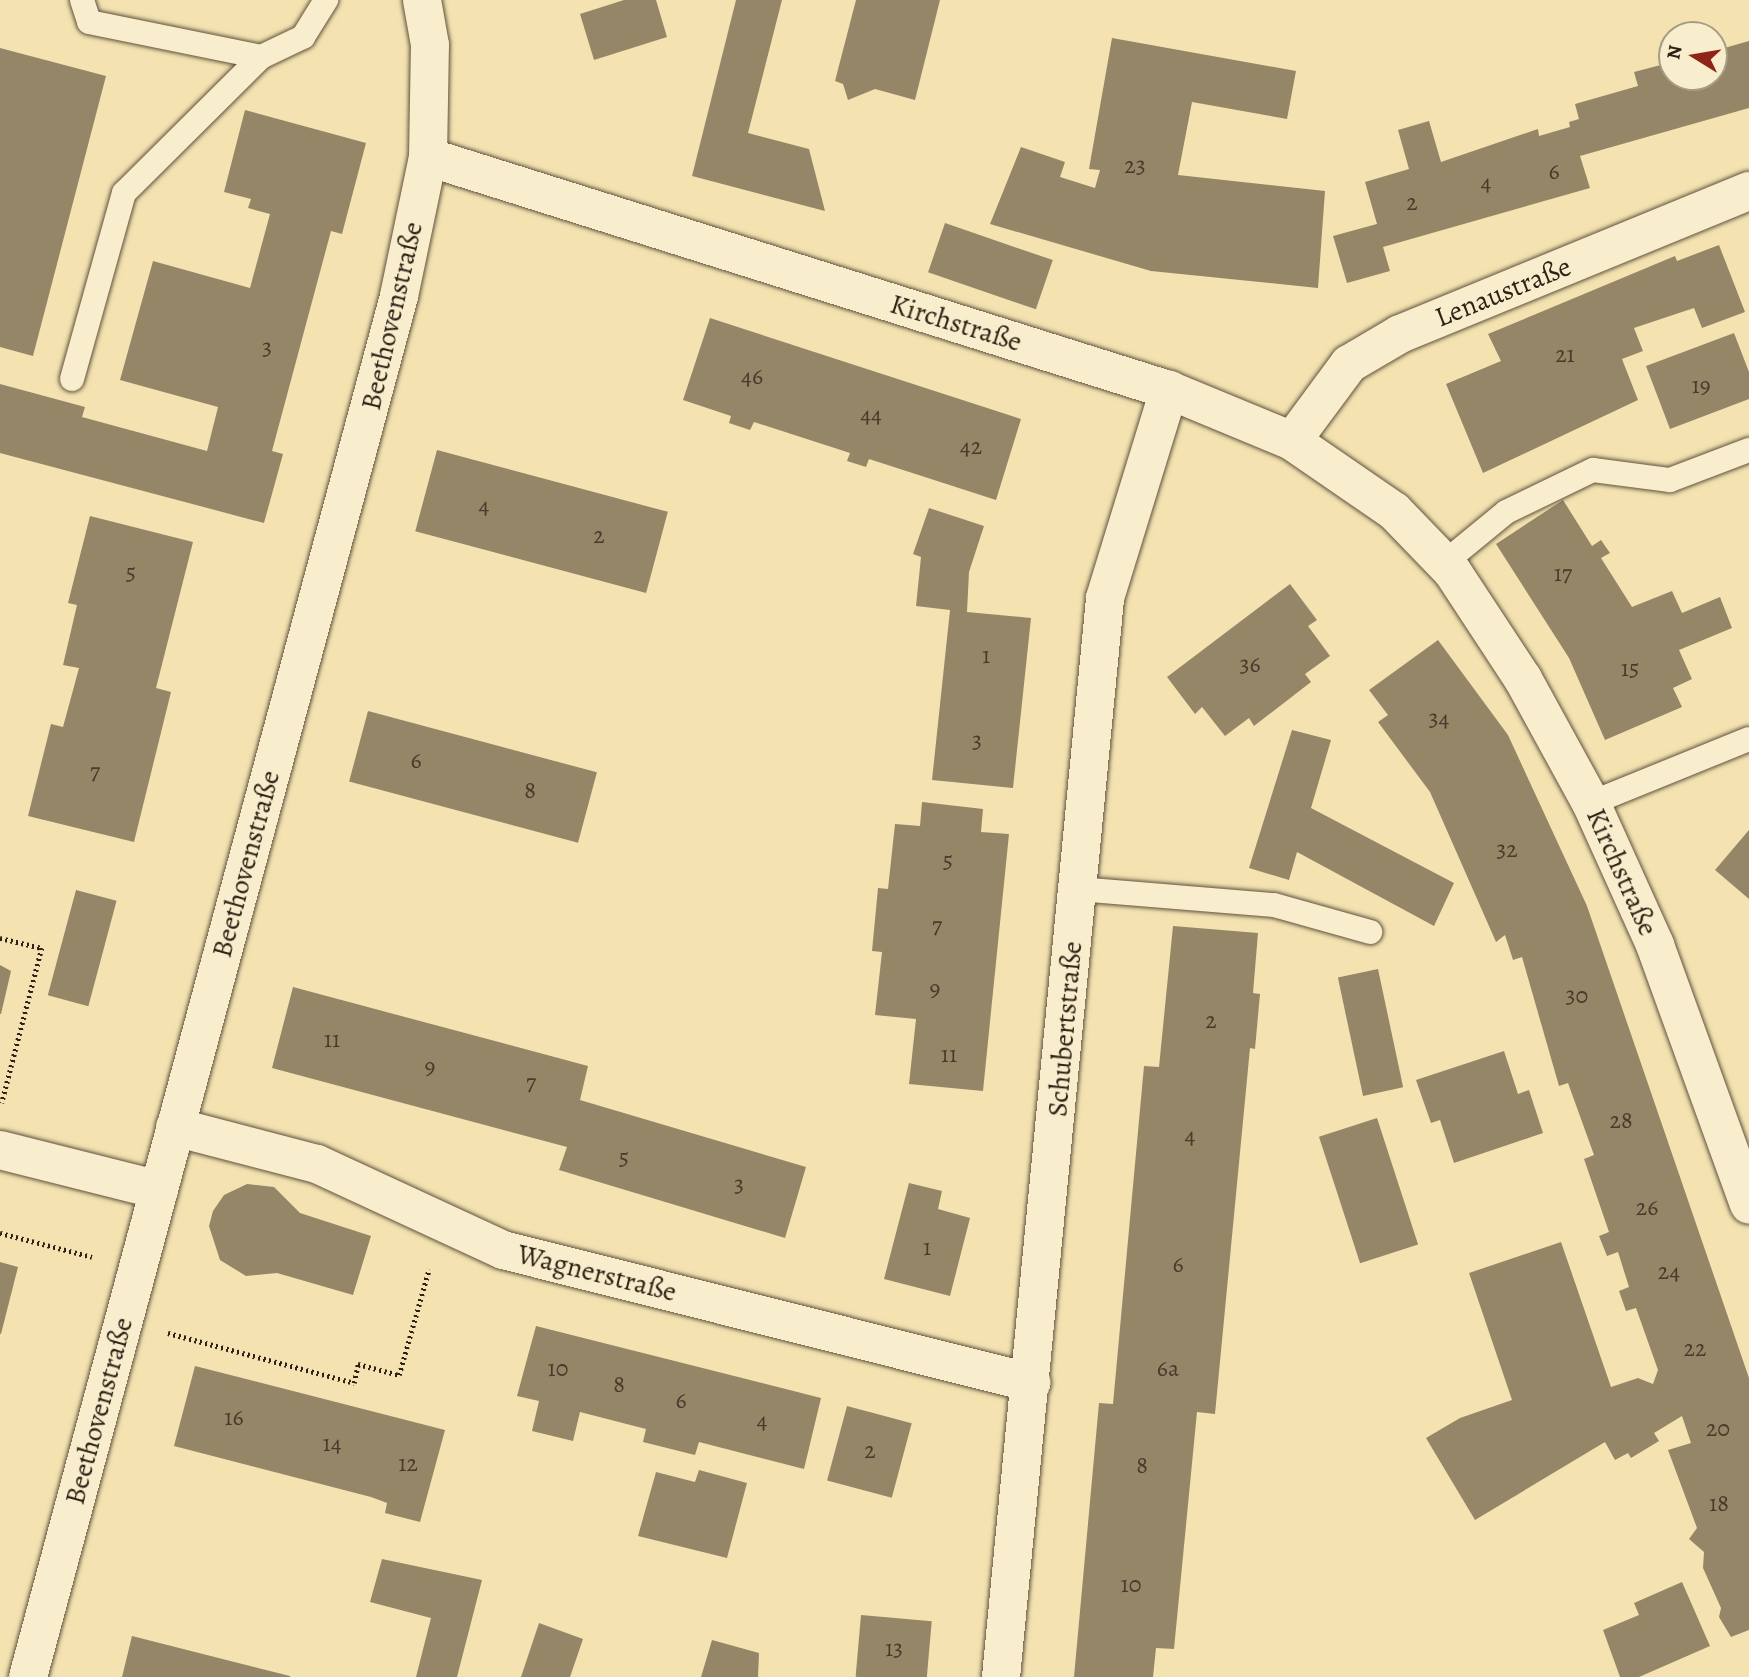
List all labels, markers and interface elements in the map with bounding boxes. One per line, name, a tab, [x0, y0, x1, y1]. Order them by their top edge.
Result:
north arrow	[1658, 21, 1728, 91]
text: N	[1660, 43, 1688, 62]
house number: 23	[1124, 152, 1146, 180]
house number: 6	[1548, 158, 1560, 186]
house number: 4	[1481, 169, 1491, 197]
house number: 2	[1406, 189, 1418, 217]
street label: Beethovenstraße	[354, 219, 430, 413]
street label: Lenaustraße	[1430, 250, 1576, 334]
street label: Kirchstraße	[886, 287, 1026, 359]
house number: 3	[262, 334, 272, 362]
house number: 21	[1555, 341, 1575, 369]
house number: 46	[741, 363, 763, 391]
house number: 19	[1691, 372, 1711, 400]
house number: 44	[860, 401, 882, 429]
house number: 42	[960, 433, 982, 461]
house number: 4	[479, 492, 489, 520]
house number: 2	[593, 522, 605, 550]
house number: 5	[126, 559, 136, 587]
house number: 17	[1554, 560, 1572, 588]
house number: 1	[982, 642, 990, 670]
house number: 36	[1239, 651, 1261, 679]
house number: 15	[1621, 655, 1639, 683]
house number: 34	[1429, 705, 1449, 733]
house number: 3	[972, 727, 982, 755]
house number: 6	[410, 747, 422, 775]
house number: 7	[90, 758, 100, 786]
street label: Beethovenstraße	[205, 767, 287, 961]
house number: 8	[524, 777, 536, 805]
street label: Kirchstraße	[1579, 803, 1665, 941]
house number: 32	[1496, 836, 1518, 864]
house number: 5	[943, 847, 953, 875]
house number: 7	[932, 912, 942, 940]
street label: Schubertstraße	[1041, 940, 1089, 1118]
house number: 9	[930, 975, 940, 1003]
house number: 30	[1566, 982, 1588, 1010]
house number: 2	[1205, 1007, 1217, 1035]
house number: 11	[324, 1026, 340, 1054]
house number: 11	[941, 1041, 957, 1069]
house number: 9	[425, 1053, 435, 1081]
house number: 7	[526, 1069, 536, 1097]
house number: 28	[1609, 1107, 1633, 1135]
house number: 4	[1185, 1122, 1195, 1150]
house number: 5	[619, 1144, 629, 1172]
house number: 3	[734, 1171, 744, 1199]
house number: 26	[1636, 1194, 1658, 1222]
house number: 1	[923, 1234, 931, 1262]
street label: Wagnerstraße	[514, 1237, 680, 1309]
house number: 6	[1172, 1251, 1184, 1279]
house number: 24	[1658, 1258, 1680, 1286]
street label: Beethovenstraße	[58, 1314, 140, 1508]
house number: 22	[1684, 1335, 1706, 1363]
house number: 10	[548, 1355, 568, 1383]
house number: 6a	[1157, 1355, 1179, 1383]
house number: 8	[613, 1371, 625, 1399]
house number: 6	[675, 1387, 687, 1415]
house number: 16	[224, 1404, 244, 1432]
house number: 4	[757, 1407, 767, 1435]
house number: 20	[1706, 1415, 1730, 1443]
house number: 14	[322, 1430, 342, 1458]
house number: 2	[864, 1437, 876, 1465]
house number: 12	[398, 1450, 418, 1478]
house number: 8	[1136, 1452, 1148, 1480]
house number: 18	[1709, 1490, 1729, 1518]
house number: 10	[1121, 1571, 1141, 1599]
house number: 13	[885, 1635, 903, 1663]

